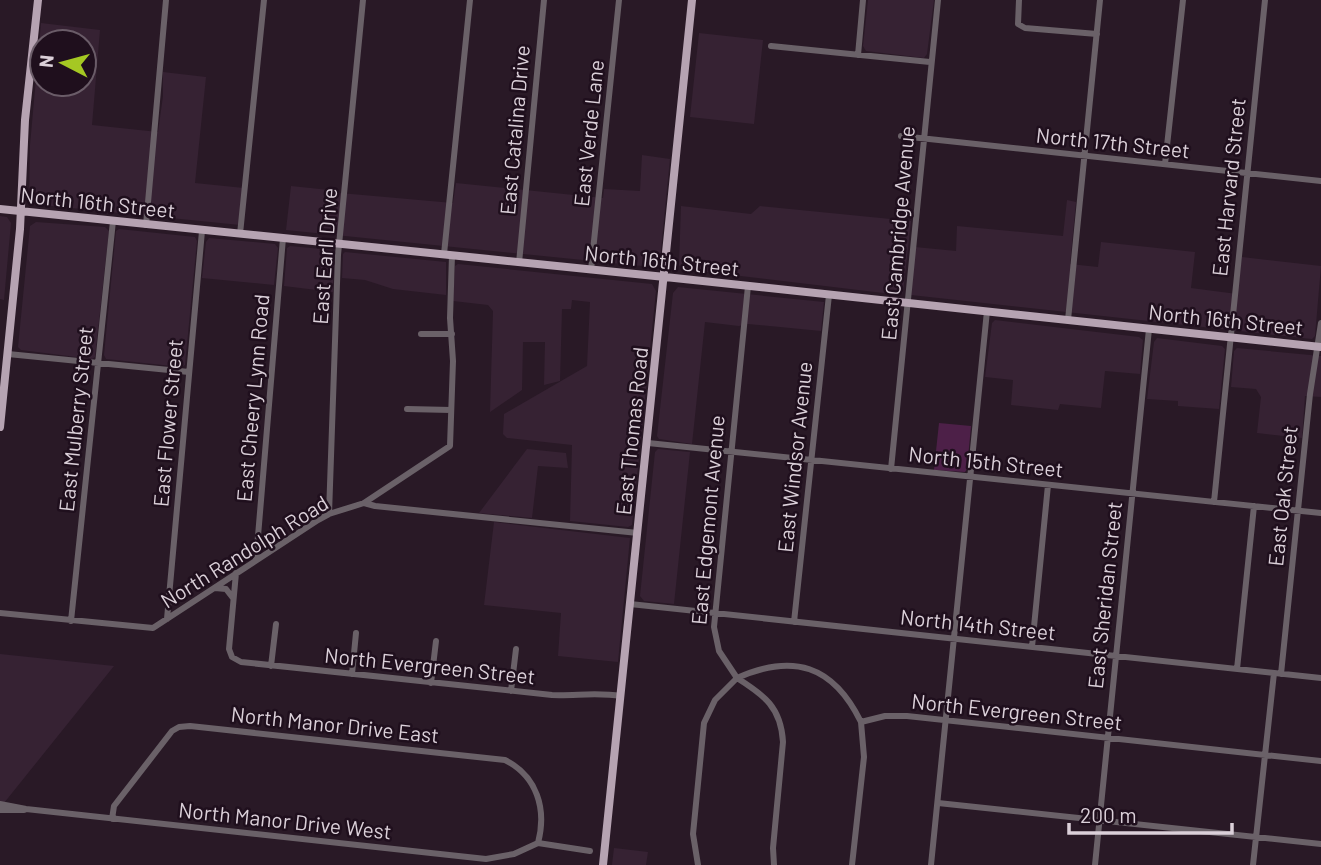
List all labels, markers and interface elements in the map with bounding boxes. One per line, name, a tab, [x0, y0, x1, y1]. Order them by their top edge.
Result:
north arrow	[28, 28, 98, 98]
street label: East Catalina Drive	[494, 44, 534, 216]
text: N	[33, 54, 58, 69]
street label: East Verde Lane	[568, 58, 608, 208]
street label: East Harvard Street	[1206, 97, 1250, 277]
street label: North 17th Street	[1035, 121, 1191, 163]
street label: East Cambridge Avenue	[875, 125, 919, 341]
street label: North 16th Street	[19, 181, 177, 223]
street label: East Earll Drive	[307, 187, 341, 325]
street label: North 16th Street	[583, 239, 741, 281]
street label: East Cheery Lynn Road	[230, 293, 274, 503]
street label: North 16th Street	[1147, 298, 1305, 340]
street label: East Mulberry Street	[53, 325, 97, 513]
street label: East Flower Street	[147, 338, 187, 508]
street label: East Thomas Road	[610, 346, 652, 516]
street label: East Windsor Avenue	[772, 360, 816, 554]
street label: East Edgemont Avenue	[685, 414, 729, 626]
street label: East Oak Street	[1262, 425, 1302, 567]
street label: North 15th Street	[907, 440, 1065, 482]
street label: North Randolph Road	[156, 489, 332, 613]
street label: East Sheridan Street	[1082, 500, 1126, 690]
street label: North 14th Street	[899, 603, 1057, 645]
street label: North Evergreen Street	[323, 642, 537, 688]
street label: North Evergreen Street	[910, 688, 1124, 734]
street label: North Manor Drive East	[230, 701, 440, 747]
scale bar	[1069, 792, 1232, 836]
street label: North Manor Drive West	[177, 796, 393, 844]
text: 200 m	[1080, 802, 1137, 827]

